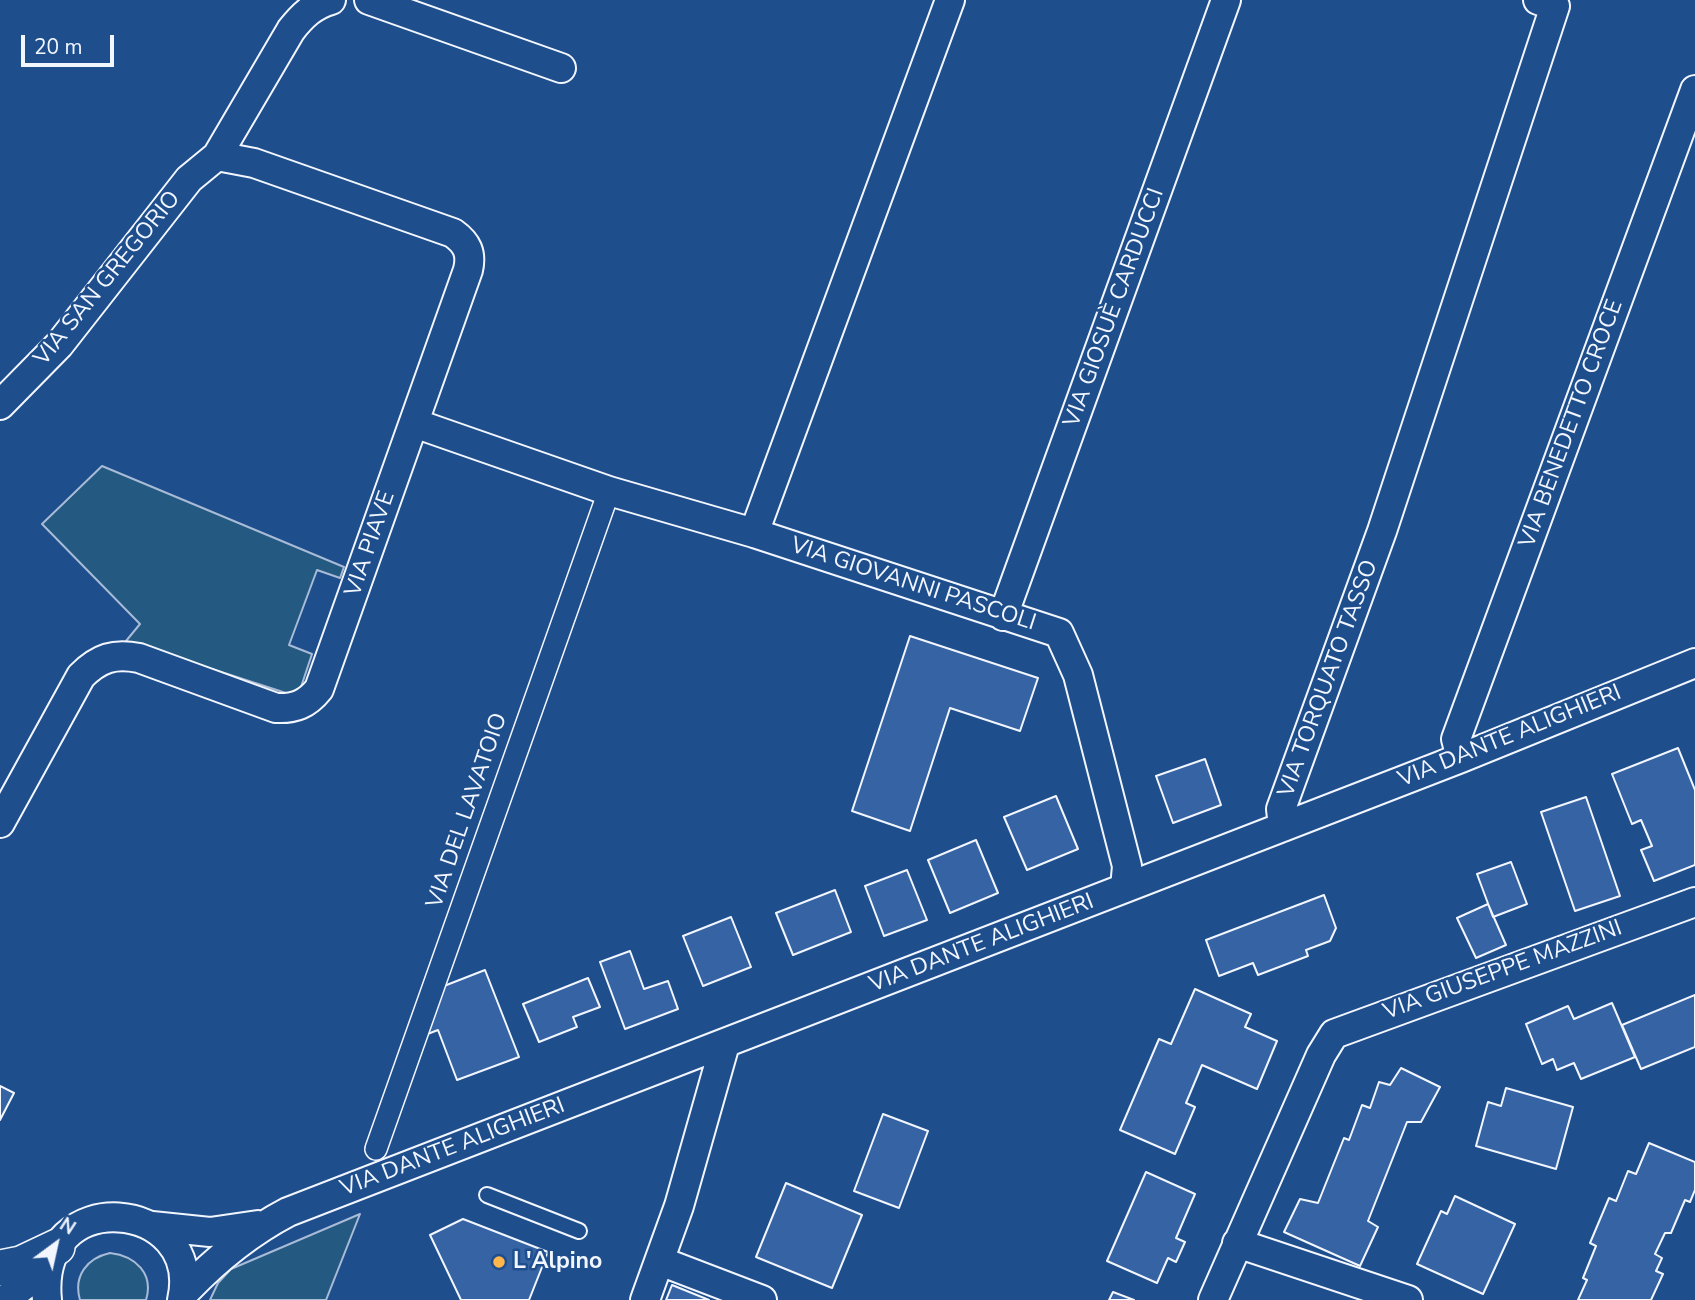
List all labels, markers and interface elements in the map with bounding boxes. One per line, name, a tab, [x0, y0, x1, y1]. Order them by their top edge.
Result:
scale bar	[24, 21, 117, 65]
text: 20 m	[34, 33, 83, 61]
street label: VIA GIOSUÈ CARDUCCI	[1059, 185, 1171, 431]
street label: VIA SAN GREGORIO	[29, 186, 187, 372]
street label: VIA BENEDETTO CROCE	[1514, 296, 1630, 552]
street label: VIA PIAVE	[340, 488, 402, 600]
street label: VIA GIOVANNI PASCOLI	[787, 532, 1039, 638]
street label: VIA TORQUATO TASSO	[1273, 557, 1385, 801]
street label: VIA DANTE ALIGHIERI	[1394, 680, 1626, 794]
street label: VIA DEL LAVATOIO	[422, 710, 514, 912]
street label: VIA DANTE ALIGHIERI	[866, 888, 1098, 1000]
street label: VIA GIUSEPPE MAZZINI	[1380, 915, 1626, 1027]
street label: VIA DANTE ALIGHIERI	[337, 1092, 569, 1204]
north arrow	[21, 1209, 91, 1279]
text: N	[54, 1212, 80, 1241]
place label: L'Alpino	[513, 1248, 602, 1276]
marker: L'Alpino	[491, 1254, 507, 1270]

